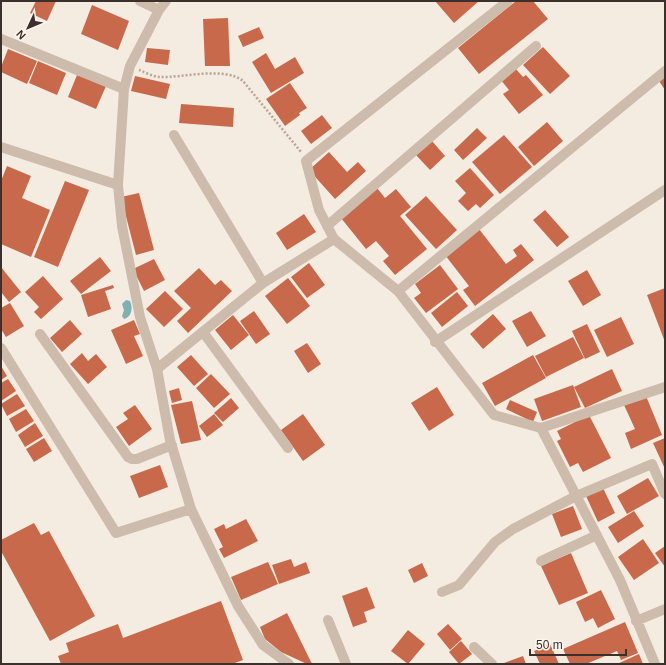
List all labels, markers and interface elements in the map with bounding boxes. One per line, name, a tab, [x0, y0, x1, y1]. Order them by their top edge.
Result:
north arrow	[8, 8, 48, 48]
text: N	[14, 28, 28, 42]
scale bar	[530, 631, 626, 657]
text: 50 m	[536, 638, 563, 652]

